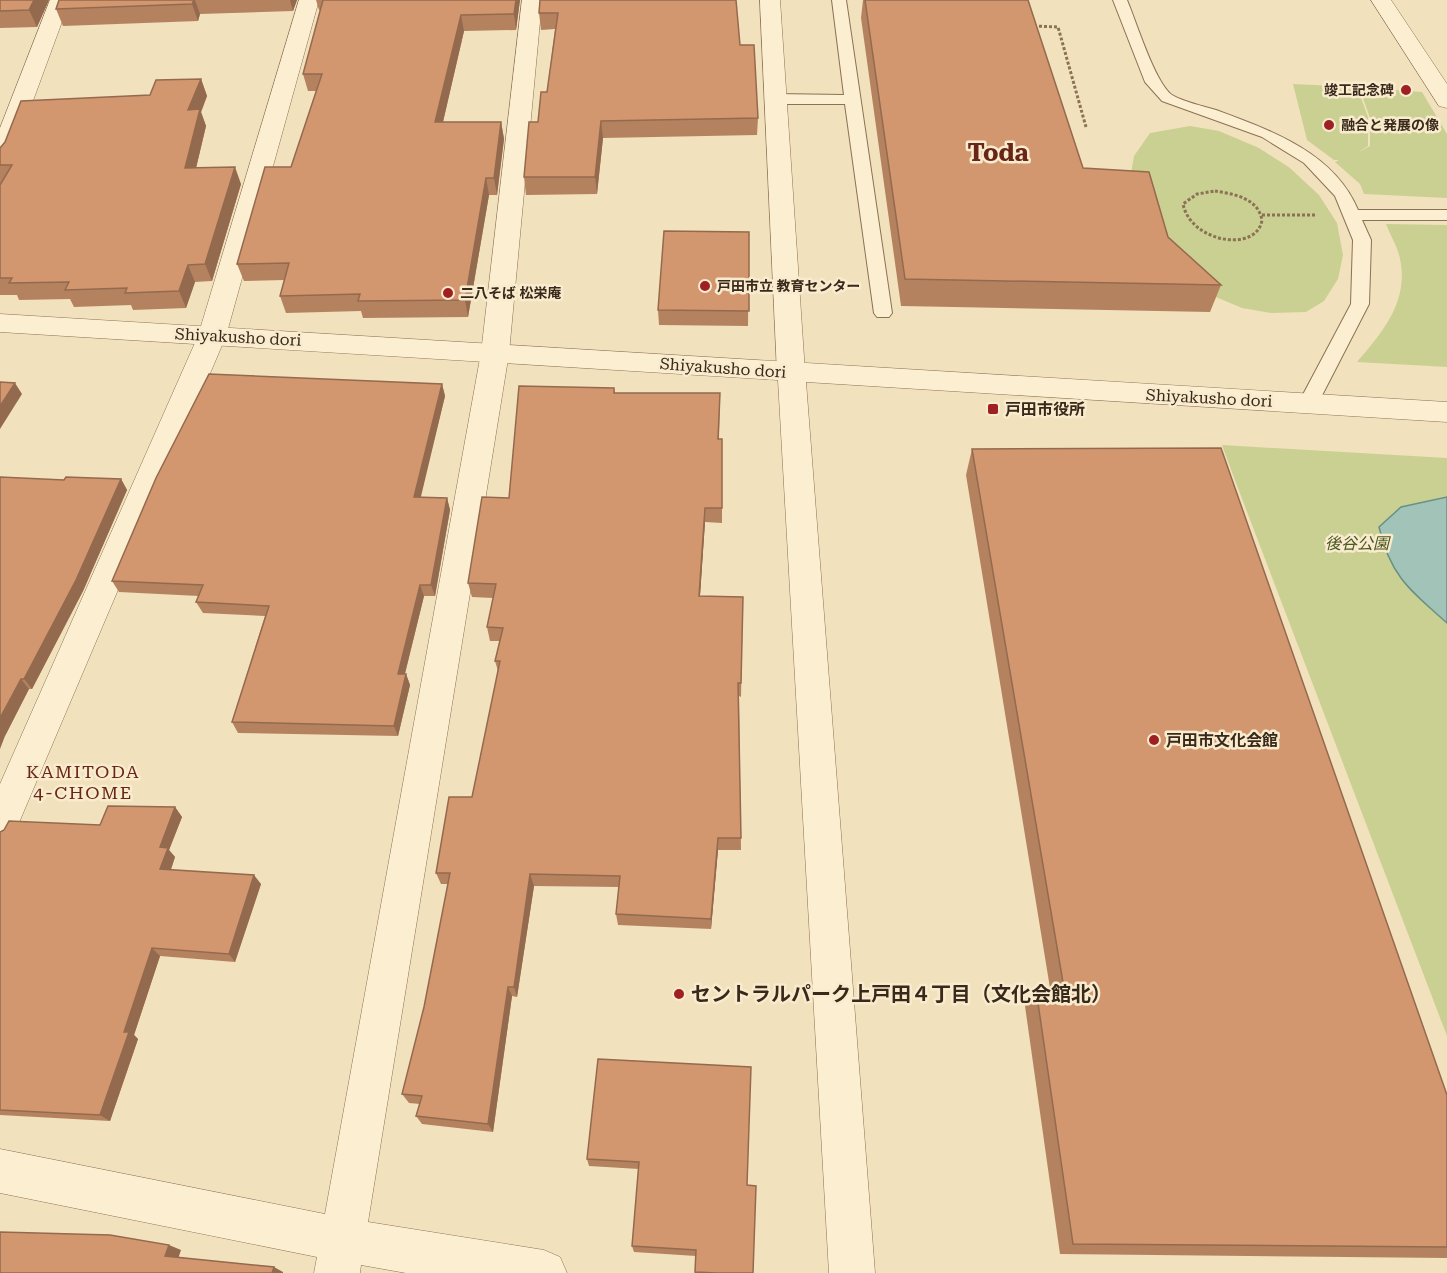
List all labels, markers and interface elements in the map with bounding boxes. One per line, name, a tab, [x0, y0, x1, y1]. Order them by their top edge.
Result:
place label: 竣工記念碑	[1324, 82, 1394, 98]
marker: 竣工記念碑	[1399, 83, 1413, 97]
place label: 融合と発展の像	[1341, 117, 1439, 133]
marker: 融合と発展の像	[1322, 118, 1336, 132]
district label: Toda	[967, 139, 1029, 167]
place label: 戸田市立 教育センター	[717, 278, 861, 294]
marker: 戸田市立 教育センター	[698, 279, 712, 293]
place label: 二八そば 松栄庵	[460, 285, 562, 301]
marker: 二八そば 松栄庵	[441, 286, 455, 300]
street label: Shiyakusho dori	[174, 324, 302, 350]
street label: Shiyakusho dori	[659, 354, 787, 382]
street label: Shiyakusho dori	[1145, 385, 1273, 411]
place label: 戸田市役所	[1005, 400, 1085, 419]
marker: 戸田市役所	[986, 402, 1000, 416]
park label: 後谷公園	[1325, 534, 1391, 553]
place label: 戸田市文化会館	[1166, 731, 1278, 750]
marker: 戸田市文化会館	[1147, 733, 1161, 747]
district label: KAMITODA 4-CHOME	[26, 761, 140, 803]
place label: セントラルパーク上戸田４丁目（文化会館北）	[691, 982, 1111, 1006]
marker: セントラルパーク上戸田４丁目（文化会館北）	[672, 987, 686, 1001]

